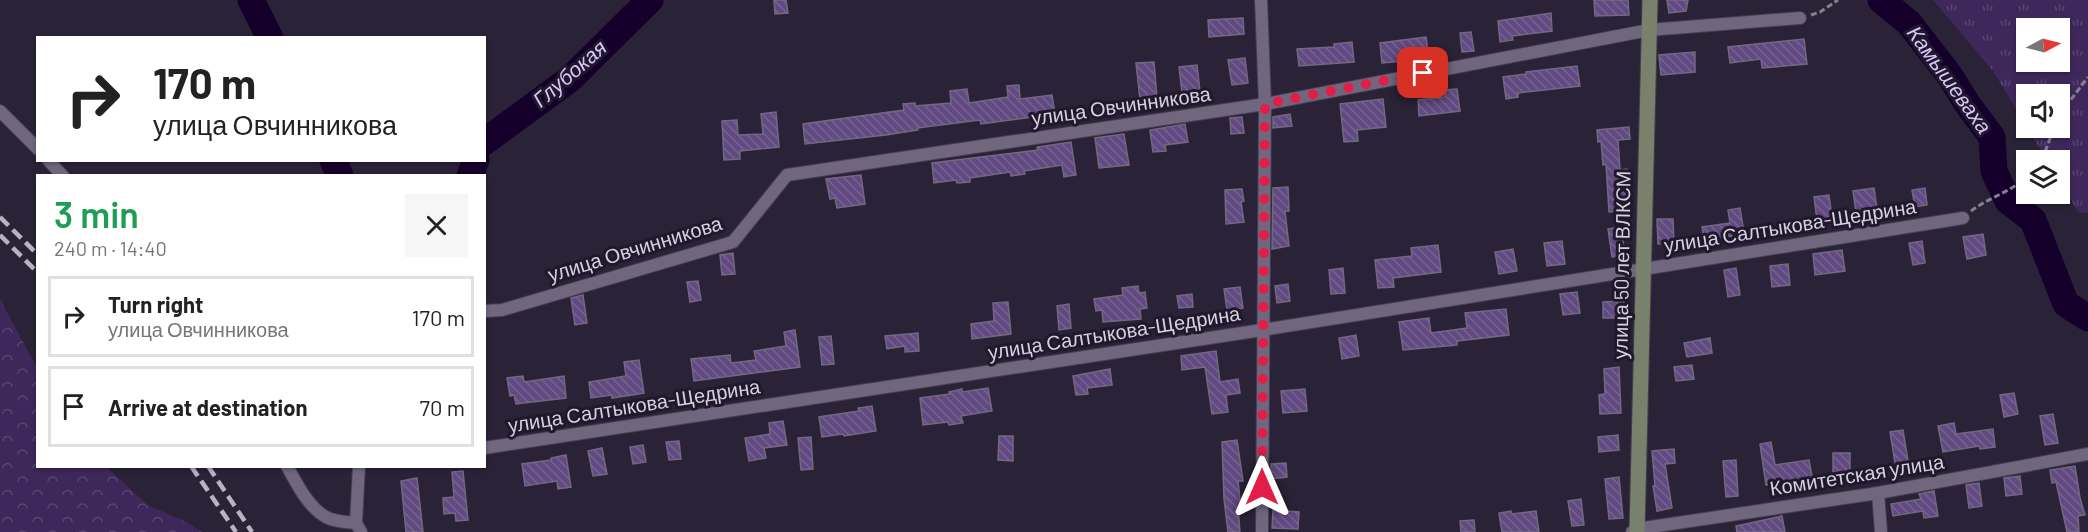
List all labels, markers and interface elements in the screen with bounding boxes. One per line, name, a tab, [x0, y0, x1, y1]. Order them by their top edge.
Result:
north arrow	[2016, 18, 2070, 72]
map controls	[2016, 18, 2070, 204]
water label: Камышеваха	[1903, 20, 1998, 138]
water label: Глубокая	[527, 34, 611, 112]
pin	[1397, 47, 1448, 98]
icon: arrive	[1406, 56, 1439, 89]
text: 170 m	[153, 57, 256, 107]
icon: right	[54, 60, 132, 138]
street label: улица Овчинникова	[1030, 80, 1213, 129]
button: sound	[2016, 84, 2070, 138]
text: улица Овчинникова	[153, 108, 397, 140]
button: layers	[2016, 150, 2070, 204]
street label: улица 50 лет ВЛКСМ	[1607, 171, 1635, 359]
text: 3 min	[54, 192, 139, 235]
street label: улица Салтыкова-Щедрина	[1662, 193, 1919, 257]
button: close	[405, 194, 468, 257]
street label: улица Овчинникова	[545, 210, 725, 286]
text: 240 m · 14:40	[54, 236, 167, 260]
text: Turn right	[108, 291, 203, 317]
icon: right	[57, 300, 90, 333]
street label: улица Салтыкова-Щедрина	[986, 300, 1243, 364]
text: 170 m	[412, 304, 465, 330]
text: улица Овчинникова	[108, 317, 289, 341]
street label: улица Салтыкова-Щедрина	[506, 373, 763, 437]
icon: arrive	[57, 390, 90, 423]
text: Arrive at destination	[108, 394, 307, 420]
text: 70 m	[420, 394, 465, 420]
street label: Комитетская улица	[1768, 448, 1947, 500]
position arrow	[1230, 455, 1294, 519]

